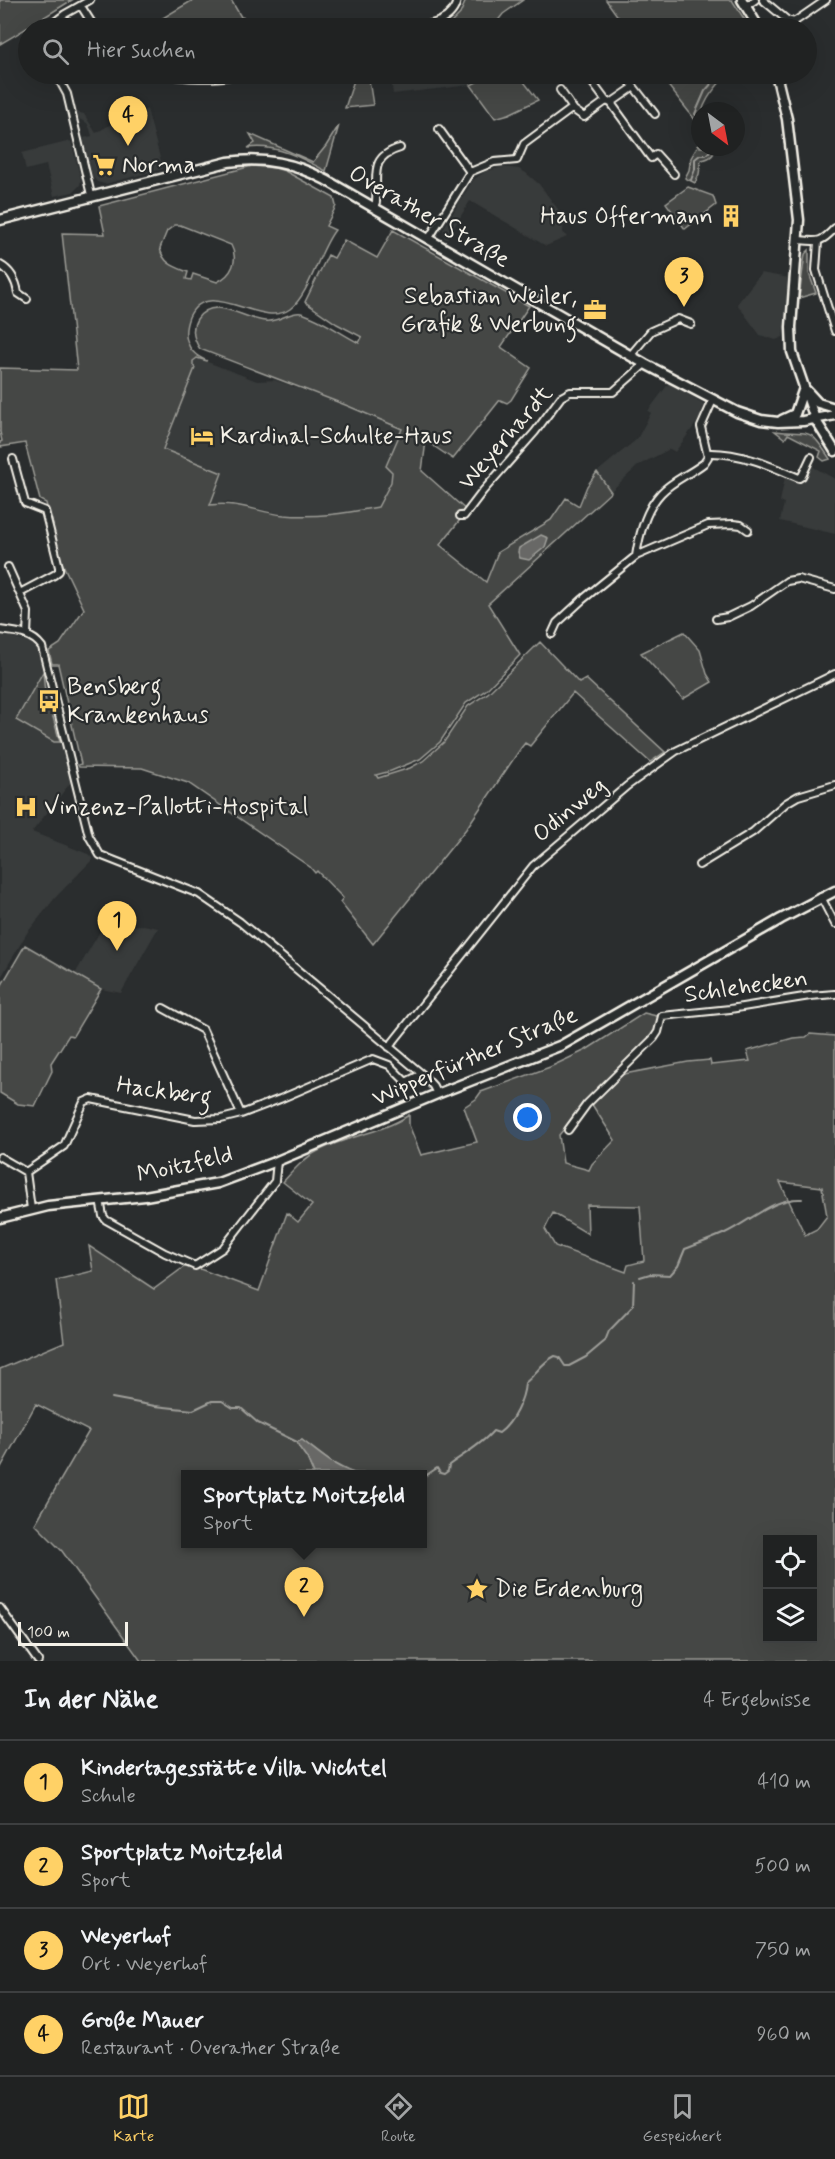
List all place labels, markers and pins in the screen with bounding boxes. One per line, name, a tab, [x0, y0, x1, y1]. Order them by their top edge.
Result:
pin: 4	[108, 96, 148, 146]
place label: Norma	[122, 150, 195, 181]
supermarket icon: Norma	[91, 152, 117, 178]
place label: Haus Offermann	[540, 201, 713, 232]
building icon: Haus Offermann	[718, 203, 744, 229]
pin: 3	[664, 258, 704, 307]
place label: Sebastian Weiler, Grafik & Werbung	[401, 281, 577, 343]
office icon: Sebastian Weiler, Grafik & Werbung	[582, 297, 608, 323]
place label: Kardinal-Schulte-Haus	[220, 421, 452, 452]
hotel icon: Kardinal-Schulte-Haus	[189, 423, 215, 449]
place label: Bensberg Krankenhaus	[67, 672, 209, 731]
bus stop icon: Bensberg Krankenhaus	[36, 688, 62, 714]
place label: Vinzenz-Pallotti-Hospital	[44, 792, 309, 823]
hospital icon: Vinzenz-Pallotti-Hospital	[13, 794, 39, 820]
pin: 1	[98, 902, 136, 951]
pin: 2	[284, 1568, 324, 1617]
place label: Die Erdenburg	[495, 1574, 643, 1607]
place icon: Die Erdenburg	[464, 1576, 490, 1602]

